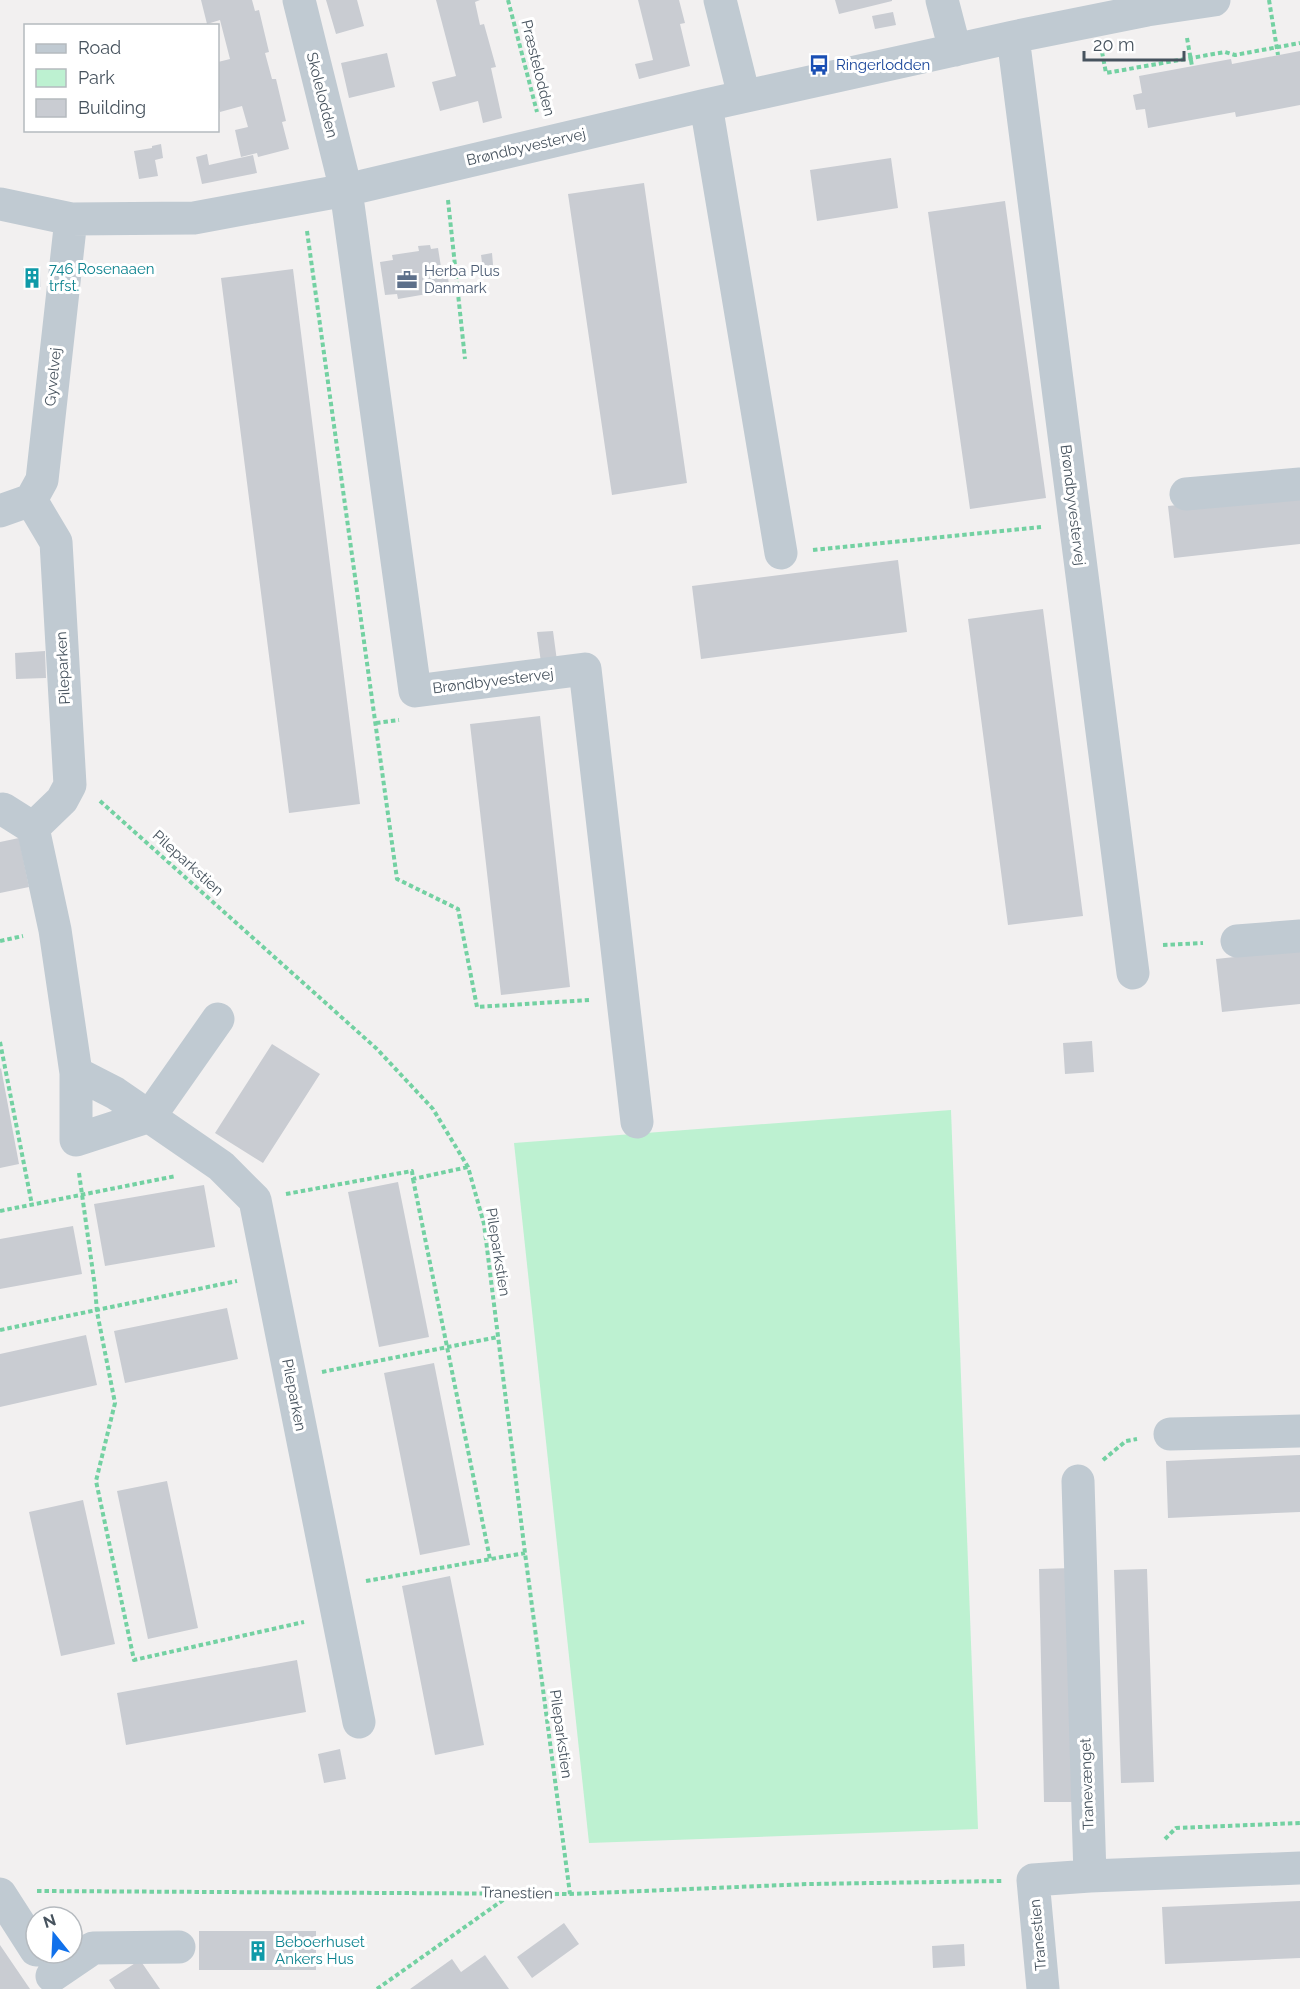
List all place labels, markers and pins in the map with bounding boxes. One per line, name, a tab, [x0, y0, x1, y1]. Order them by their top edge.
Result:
bus stop icon: Ringerlodden	[807, 53, 831, 77]
place label: Ringerlodden	[836, 56, 930, 74]
place label: 746 Rosenaaen trfst.	[49, 260, 154, 295]
place label: Herba Plus Danmark	[424, 262, 500, 297]
building icon: 746 Rosenaaen trfst.	[20, 266, 44, 290]
office icon: Herba Plus Danmark	[395, 268, 419, 292]
place label: Beboerhuset Ankers Hus	[275, 1933, 365, 1968]
building icon: Beboerhuset Ankers Hus	[246, 1939, 270, 1963]

